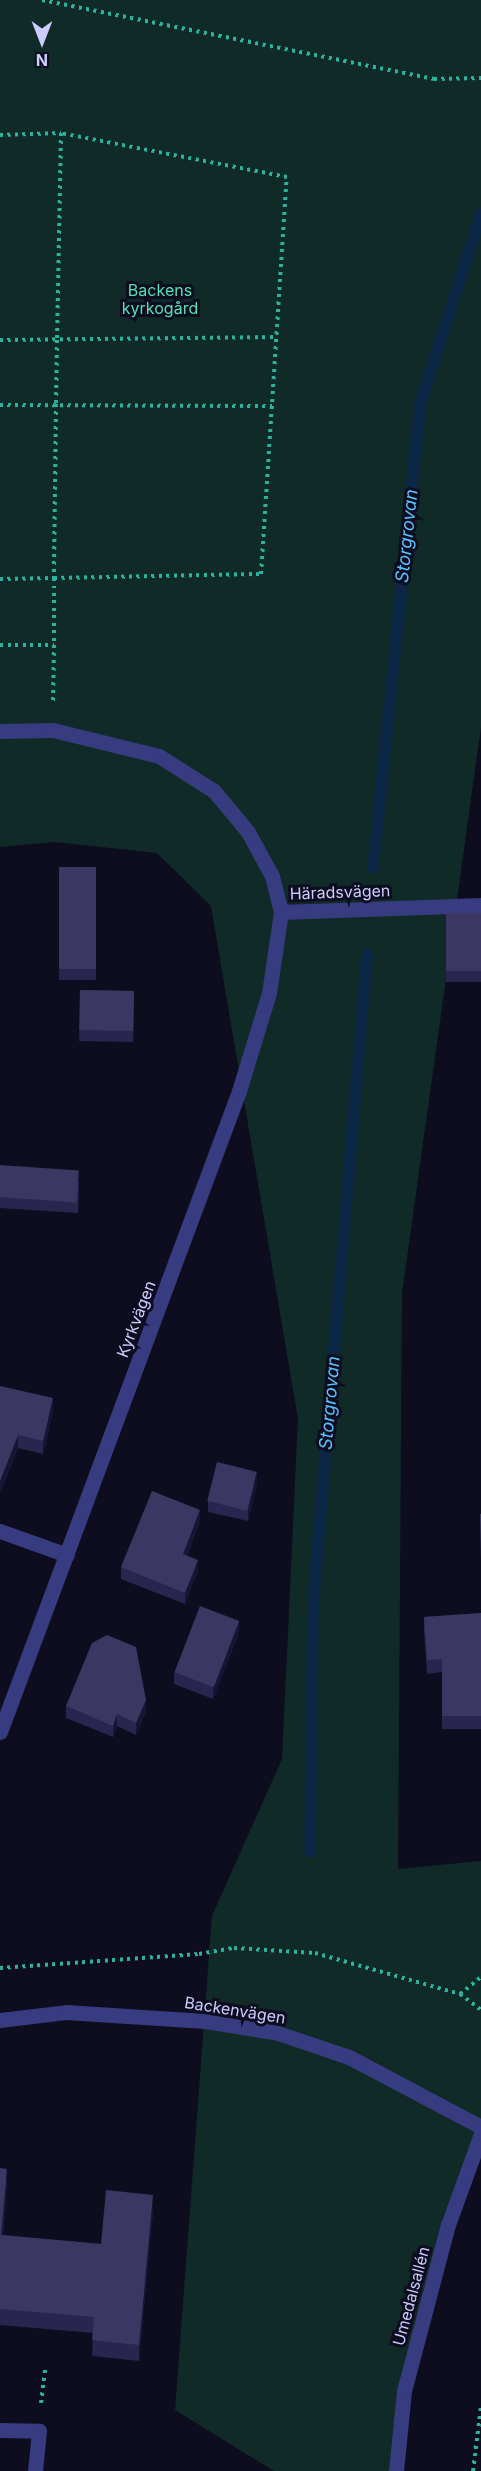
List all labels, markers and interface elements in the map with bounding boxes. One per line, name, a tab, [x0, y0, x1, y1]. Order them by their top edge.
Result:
north arrow	[12, 12, 72, 72]
text: N	[36, 50, 48, 70]
park label: Backens kyrkogård	[122, 280, 198, 318]
water label: Storgrovan	[391, 488, 423, 584]
street label: Häradsvägen	[289, 881, 391, 903]
street label: Kyrkvägen	[113, 1278, 159, 1360]
water label: Storgrovan	[315, 1355, 345, 1451]
street label: Backenvägen	[183, 1993, 287, 2027]
street label: Umedalsallén	[389, 2244, 433, 2348]

